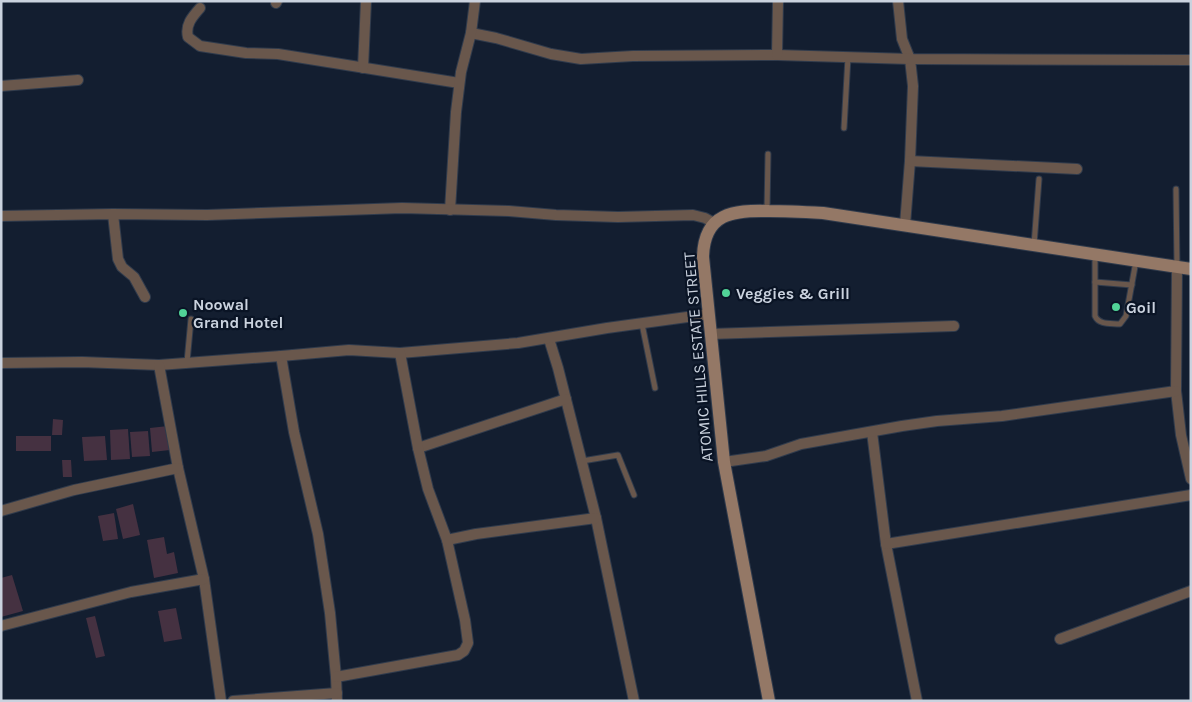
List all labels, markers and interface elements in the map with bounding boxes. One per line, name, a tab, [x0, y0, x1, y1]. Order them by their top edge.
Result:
street label: ATOMIC HILLS ESTATE STREET	[679, 251, 717, 463]
place label: Veggies & Grill	[736, 284, 850, 303]
marker: Veggies & Grill	[720, 287, 732, 299]
place label: Noowal Grand Hotel	[193, 295, 283, 332]
place label: Goil	[1126, 298, 1156, 317]
marker: Goil	[1110, 301, 1122, 313]
marker: Noowal Grand Hotel	[177, 307, 189, 319]

